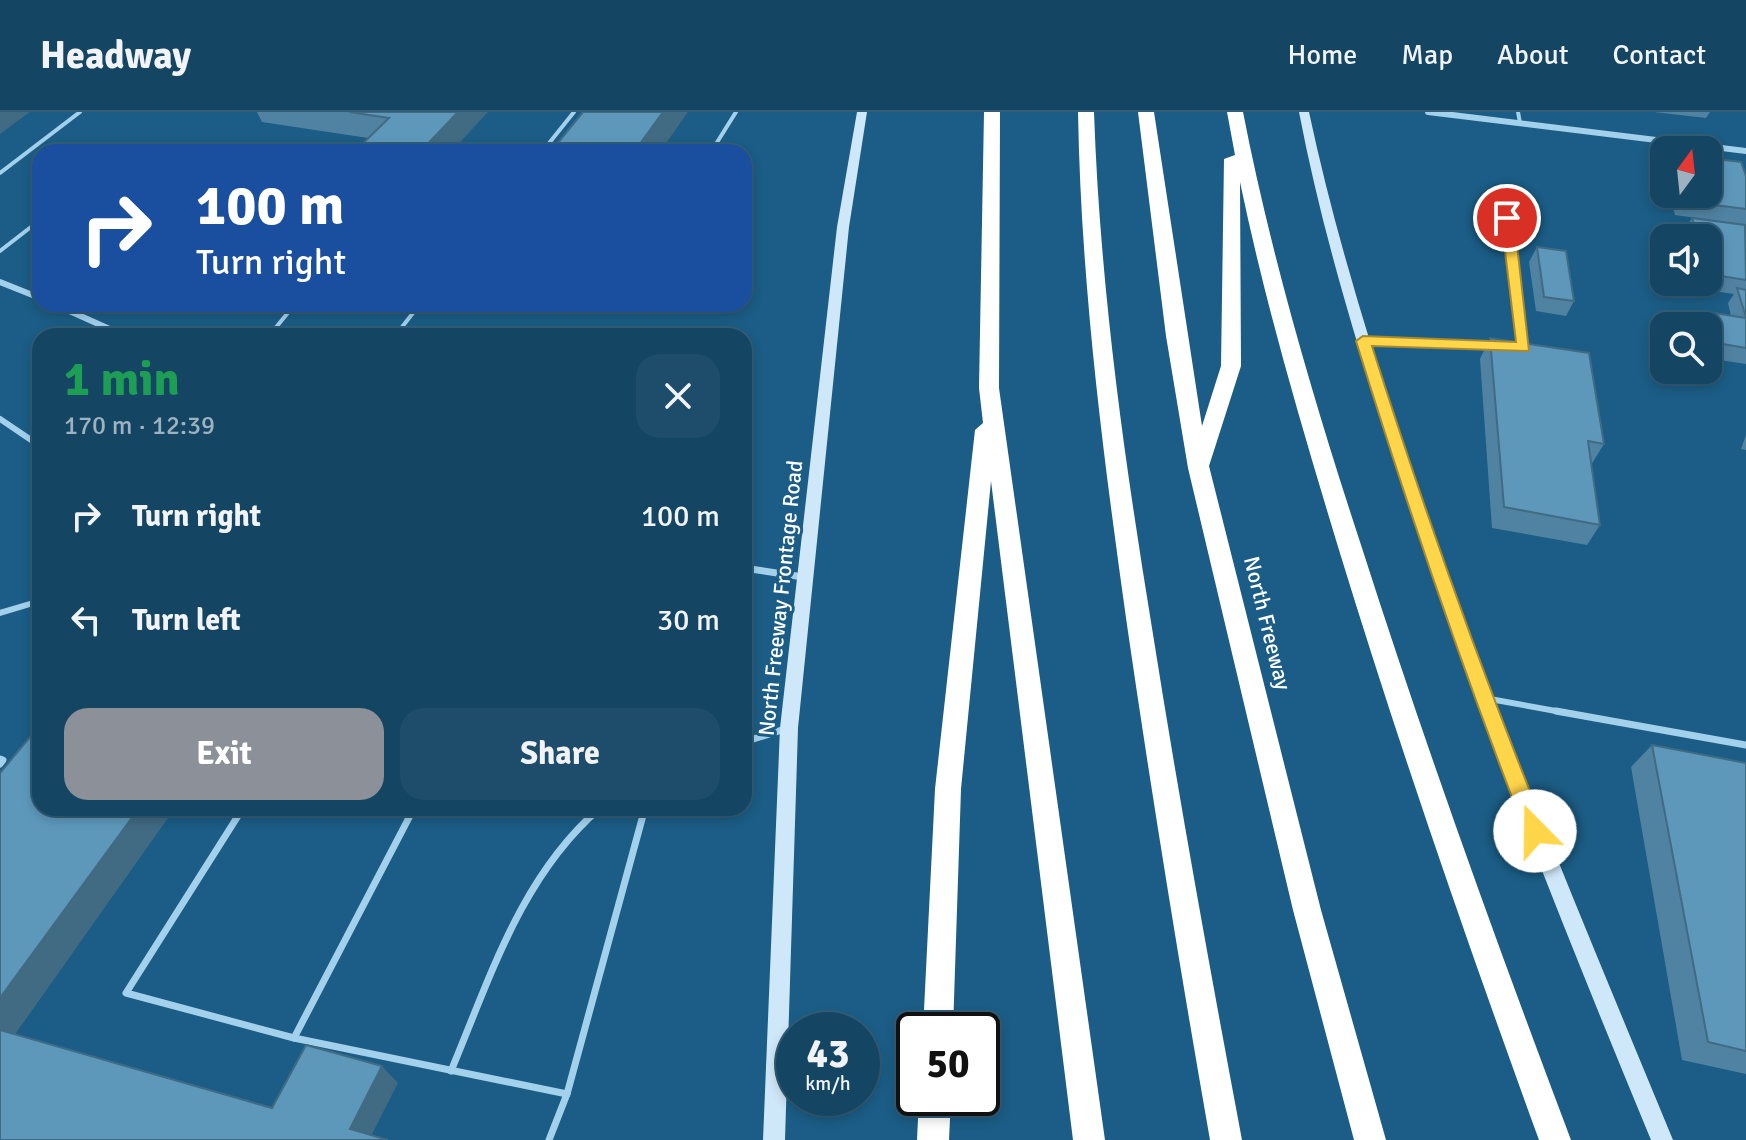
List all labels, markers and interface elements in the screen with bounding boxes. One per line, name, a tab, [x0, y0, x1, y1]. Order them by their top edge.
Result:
text: Headway	[40, 32, 191, 79]
text: Home	[1288, 38, 1357, 72]
text: Map	[1401, 38, 1453, 72]
text: About	[1497, 38, 1569, 72]
text: Contact	[1613, 38, 1706, 72]
north arrow	[1650, 136, 1722, 208]
map controls	[1650, 136, 1722, 384]
text: 100 m	[196, 171, 344, 240]
icon: right	[64, 176, 168, 280]
pin	[1473, 184, 1541, 252]
icon: arrive	[1485, 196, 1529, 240]
button: sound	[1650, 224, 1722, 296]
text: Turn right	[196, 240, 346, 285]
button: search	[1650, 312, 1722, 384]
text: 1 min	[64, 350, 180, 409]
button: close	[636, 354, 720, 438]
text: 170 m · 12:39	[64, 410, 215, 442]
street label: North Freeway Frontage Road	[753, 459, 808, 737]
icon: right	[64, 494, 108, 538]
text: Turn right	[132, 498, 261, 535]
text: 100 m	[641, 498, 720, 535]
street label: North Freeway	[1238, 554, 1297, 693]
icon: left	[64, 598, 108, 642]
text: Turn left	[132, 602, 241, 639]
text: 30 m	[657, 602, 720, 639]
button: Exit	[64, 708, 384, 800]
button: Share	[400, 708, 720, 800]
position arrow	[1493, 789, 1577, 873]
speed limit sign: 50	[896, 1012, 1000, 1116]
text: 43	[806, 1029, 850, 1079]
text: km/h	[805, 1071, 851, 1096]

